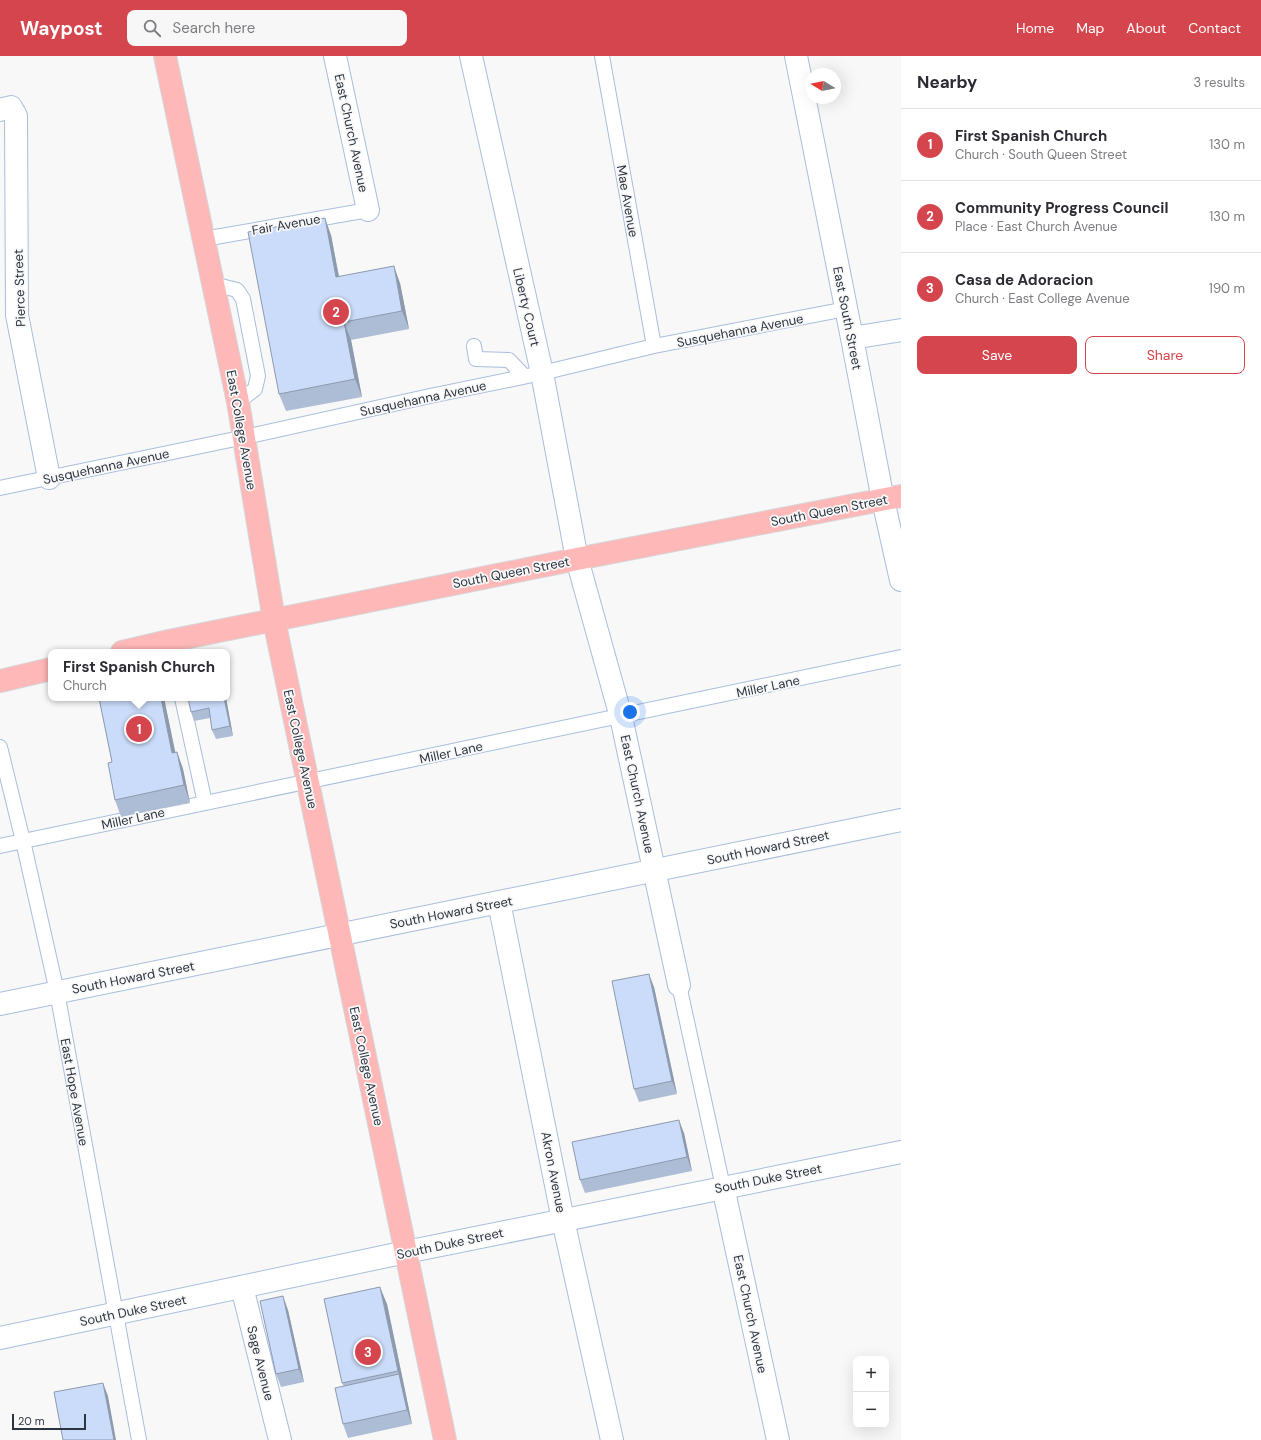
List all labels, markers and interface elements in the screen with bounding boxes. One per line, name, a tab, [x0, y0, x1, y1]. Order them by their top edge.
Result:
search box	[127, 10, 407, 46]
text: Waypost	[20, 16, 103, 41]
icon: search	[141, 17, 163, 39]
text: Search here	[173, 18, 255, 38]
text: Home	[1016, 19, 1054, 37]
text: Map	[1076, 19, 1104, 37]
text: About	[1126, 19, 1166, 37]
text: Contact	[1188, 19, 1241, 37]
north arrow	[805, 68, 841, 104]
text: Nearby	[917, 71, 977, 93]
street label: East Church Avenue	[331, 72, 372, 194]
text: 3 results	[1193, 74, 1245, 91]
text: First Spanish Church	[955, 126, 1107, 146]
text: 1	[928, 136, 932, 153]
text: 130 m	[1209, 136, 1245, 153]
text: Church · South Queen Street	[955, 146, 1127, 163]
street label: Mae Avenue	[613, 164, 642, 239]
text: Community Progress Council	[955, 198, 1168, 218]
text: 2	[926, 208, 934, 225]
text: 130 m	[1209, 208, 1245, 225]
street label: Fair Avenue	[251, 210, 322, 239]
text: Place · East Church Avenue	[955, 218, 1117, 235]
street label: Pierce Street	[10, 249, 29, 327]
street label: East South Street	[829, 265, 866, 371]
street label: Liberty Court	[509, 266, 544, 348]
text: Casa de Adoracion	[955, 270, 1093, 290]
text: 3	[926, 280, 934, 297]
text: 190 m	[1209, 280, 1245, 297]
text: Church · East College Avenue	[955, 290, 1130, 307]
pin: 2	[323, 297, 349, 327]
street label: Susquehanna Avenue	[675, 310, 805, 351]
button: Save	[917, 336, 1077, 374]
button: Share	[1085, 336, 1245, 374]
street label: East College Avenue	[223, 369, 260, 491]
street label: Susquehanna Avenue	[358, 377, 488, 420]
street label: Susquehanna Avenue	[41, 445, 171, 488]
street label: South Queen Street	[769, 491, 889, 530]
street label: South Queen Street	[451, 553, 571, 592]
popup	[48, 649, 230, 701]
text: First Spanish Church	[63, 657, 215, 677]
street label: Miller Lane	[735, 671, 801, 701]
text: Church	[63, 677, 107, 694]
street label: East College Avenue	[280, 688, 321, 810]
your location	[620, 702, 640, 722]
pin: 1	[126, 714, 152, 744]
street label: East Church Avenue	[617, 733, 658, 855]
street label: Miller Lane	[418, 737, 484, 767]
street label: Miller Lane	[100, 803, 166, 833]
street label: South Howard Street	[705, 826, 831, 869]
street label: South Howard Street	[388, 892, 514, 933]
street label: South Howard Street	[70, 957, 196, 998]
street label: East College Avenue	[346, 1005, 387, 1127]
street label: East Hope Avenue	[57, 1037, 92, 1147]
street label: Akron Avenue	[537, 1130, 570, 1214]
street label: South Duke Street	[713, 1160, 823, 1197]
street label: South Duke Street	[395, 1224, 505, 1263]
street label: East Church Avenue	[730, 1253, 771, 1375]
street label: South Duke Street	[78, 1291, 188, 1330]
street label: Sage Avenue	[243, 1324, 278, 1402]
pin: 3	[355, 1337, 381, 1367]
map controls	[853, 1356, 889, 1428]
button: +	[853, 1356, 889, 1392]
button: −	[853, 1392, 889, 1428]
scale bar	[12, 1412, 86, 1431]
text: 20 m	[18, 1414, 44, 1428]

